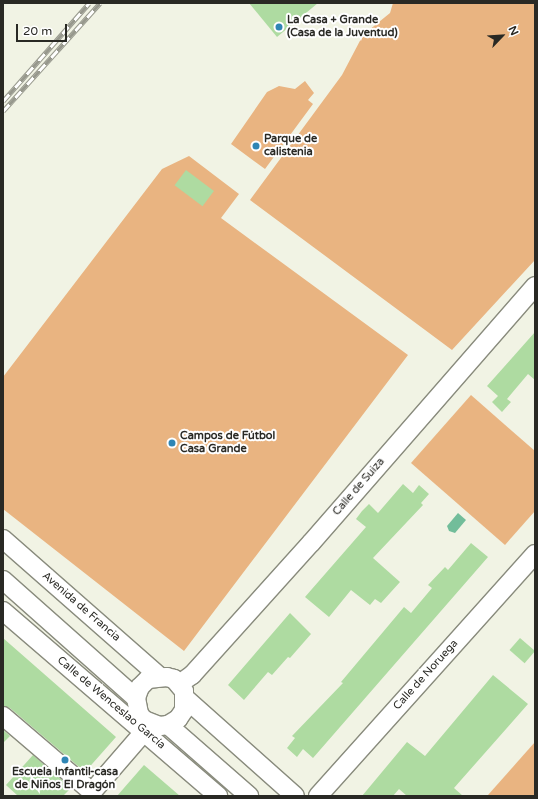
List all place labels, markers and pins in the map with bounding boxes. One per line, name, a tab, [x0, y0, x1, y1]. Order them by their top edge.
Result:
place label: La Casa + Grande (Casa de la Juventud)	[287, 14, 398, 40]
marker: La Casa + Grande (Casa de la Juventud)	[274, 22, 284, 32]
place label: Parque de calistenia	[264, 133, 317, 159]
marker: Parque de calistenia	[251, 141, 261, 151]
place label: Campos de Fútbol Casa Grande	[180, 430, 275, 456]
marker: Campos de Fútbol Casa Grande	[167, 438, 177, 448]
marker: Escuela Infantil-casa de Niños El Dragón	[60, 755, 70, 765]
place label: Escuela Infantil-casa de Niños El Dragón	[12, 766, 118, 792]

